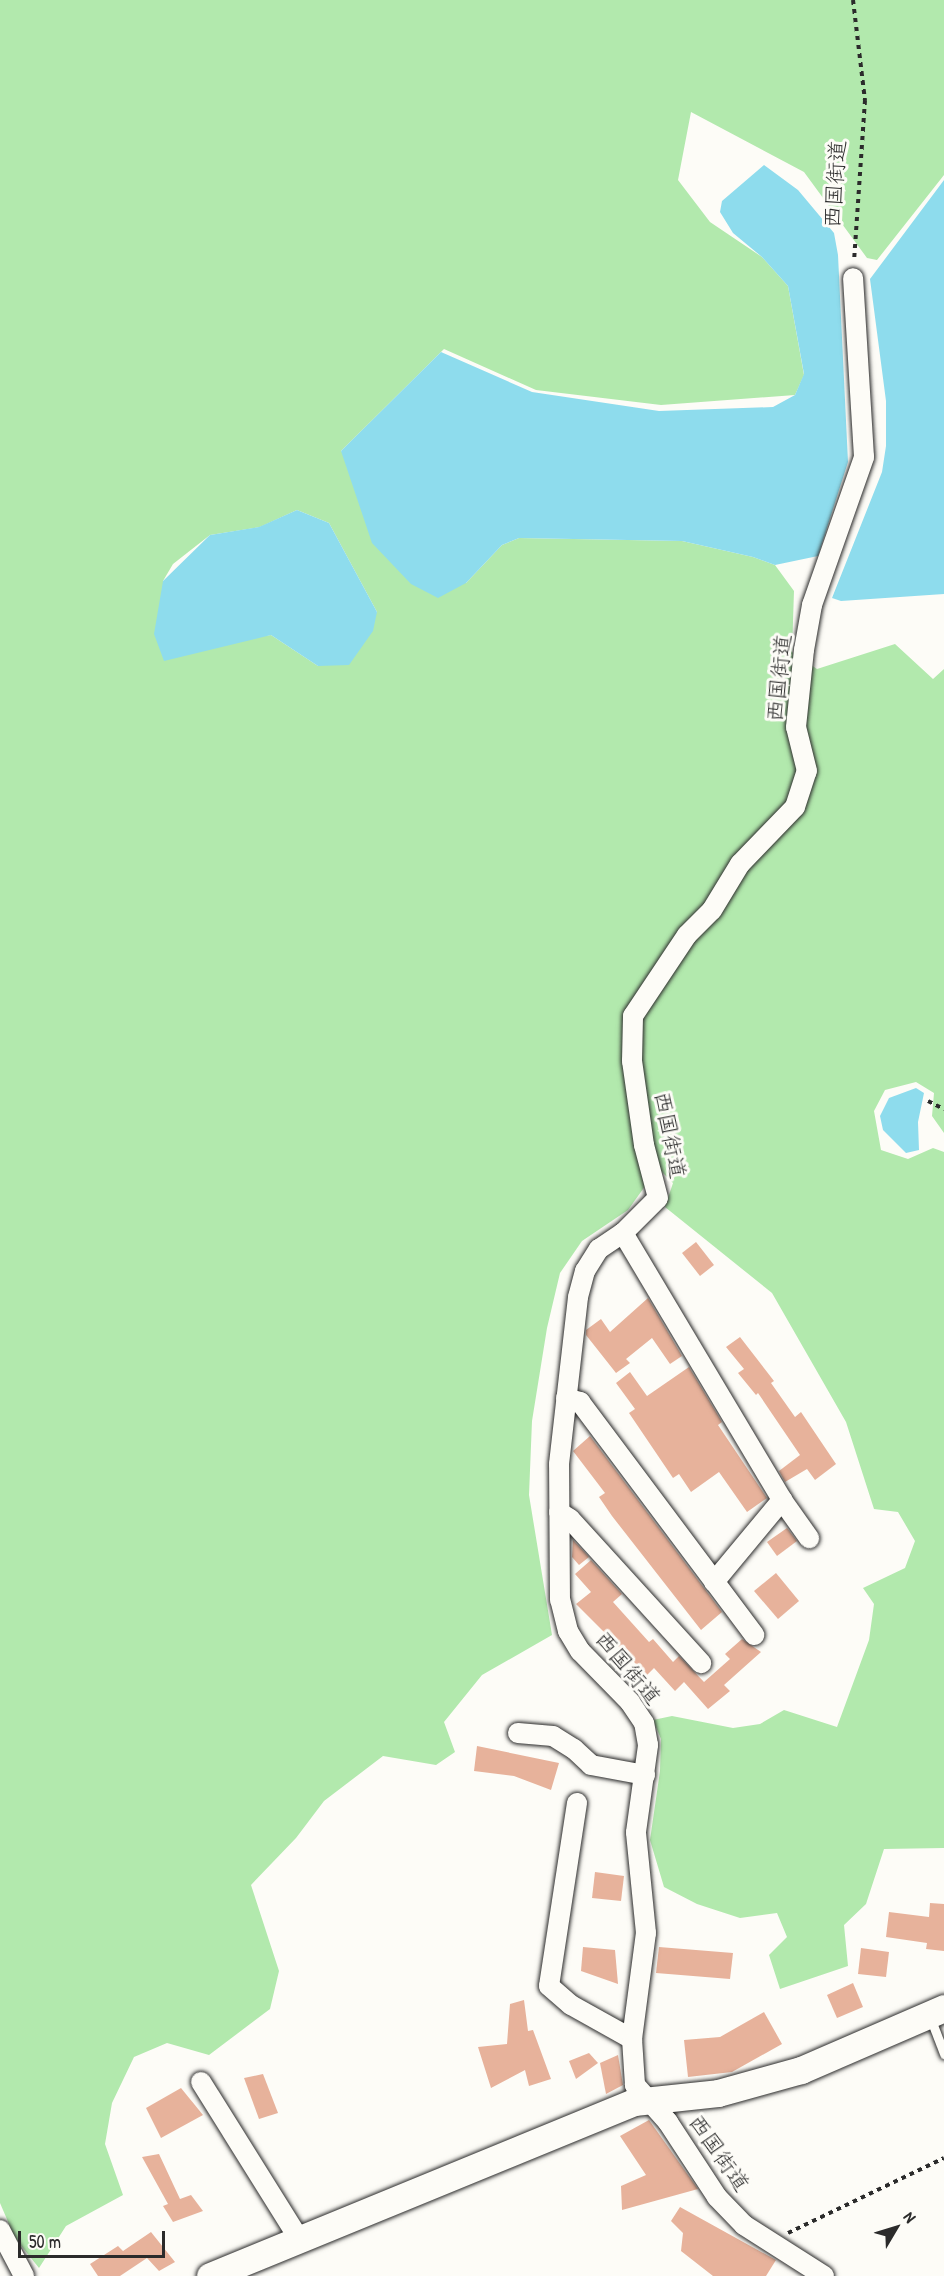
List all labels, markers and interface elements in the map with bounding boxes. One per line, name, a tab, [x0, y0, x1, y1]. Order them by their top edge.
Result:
street label: 西国街道	[819, 139, 851, 229]
street label: 西国街道	[761, 633, 797, 723]
street label: 西国街道	[649, 1089, 691, 1181]
street label: 西国街道	[590, 1626, 666, 1710]
street label: 西国街道	[683, 2109, 755, 2197]
north arrow	[866, 2198, 926, 2258]
text: N	[899, 2207, 921, 2227]
scale bar	[21, 2219, 168, 2257]
text: 50 m	[29, 2229, 61, 2254]

